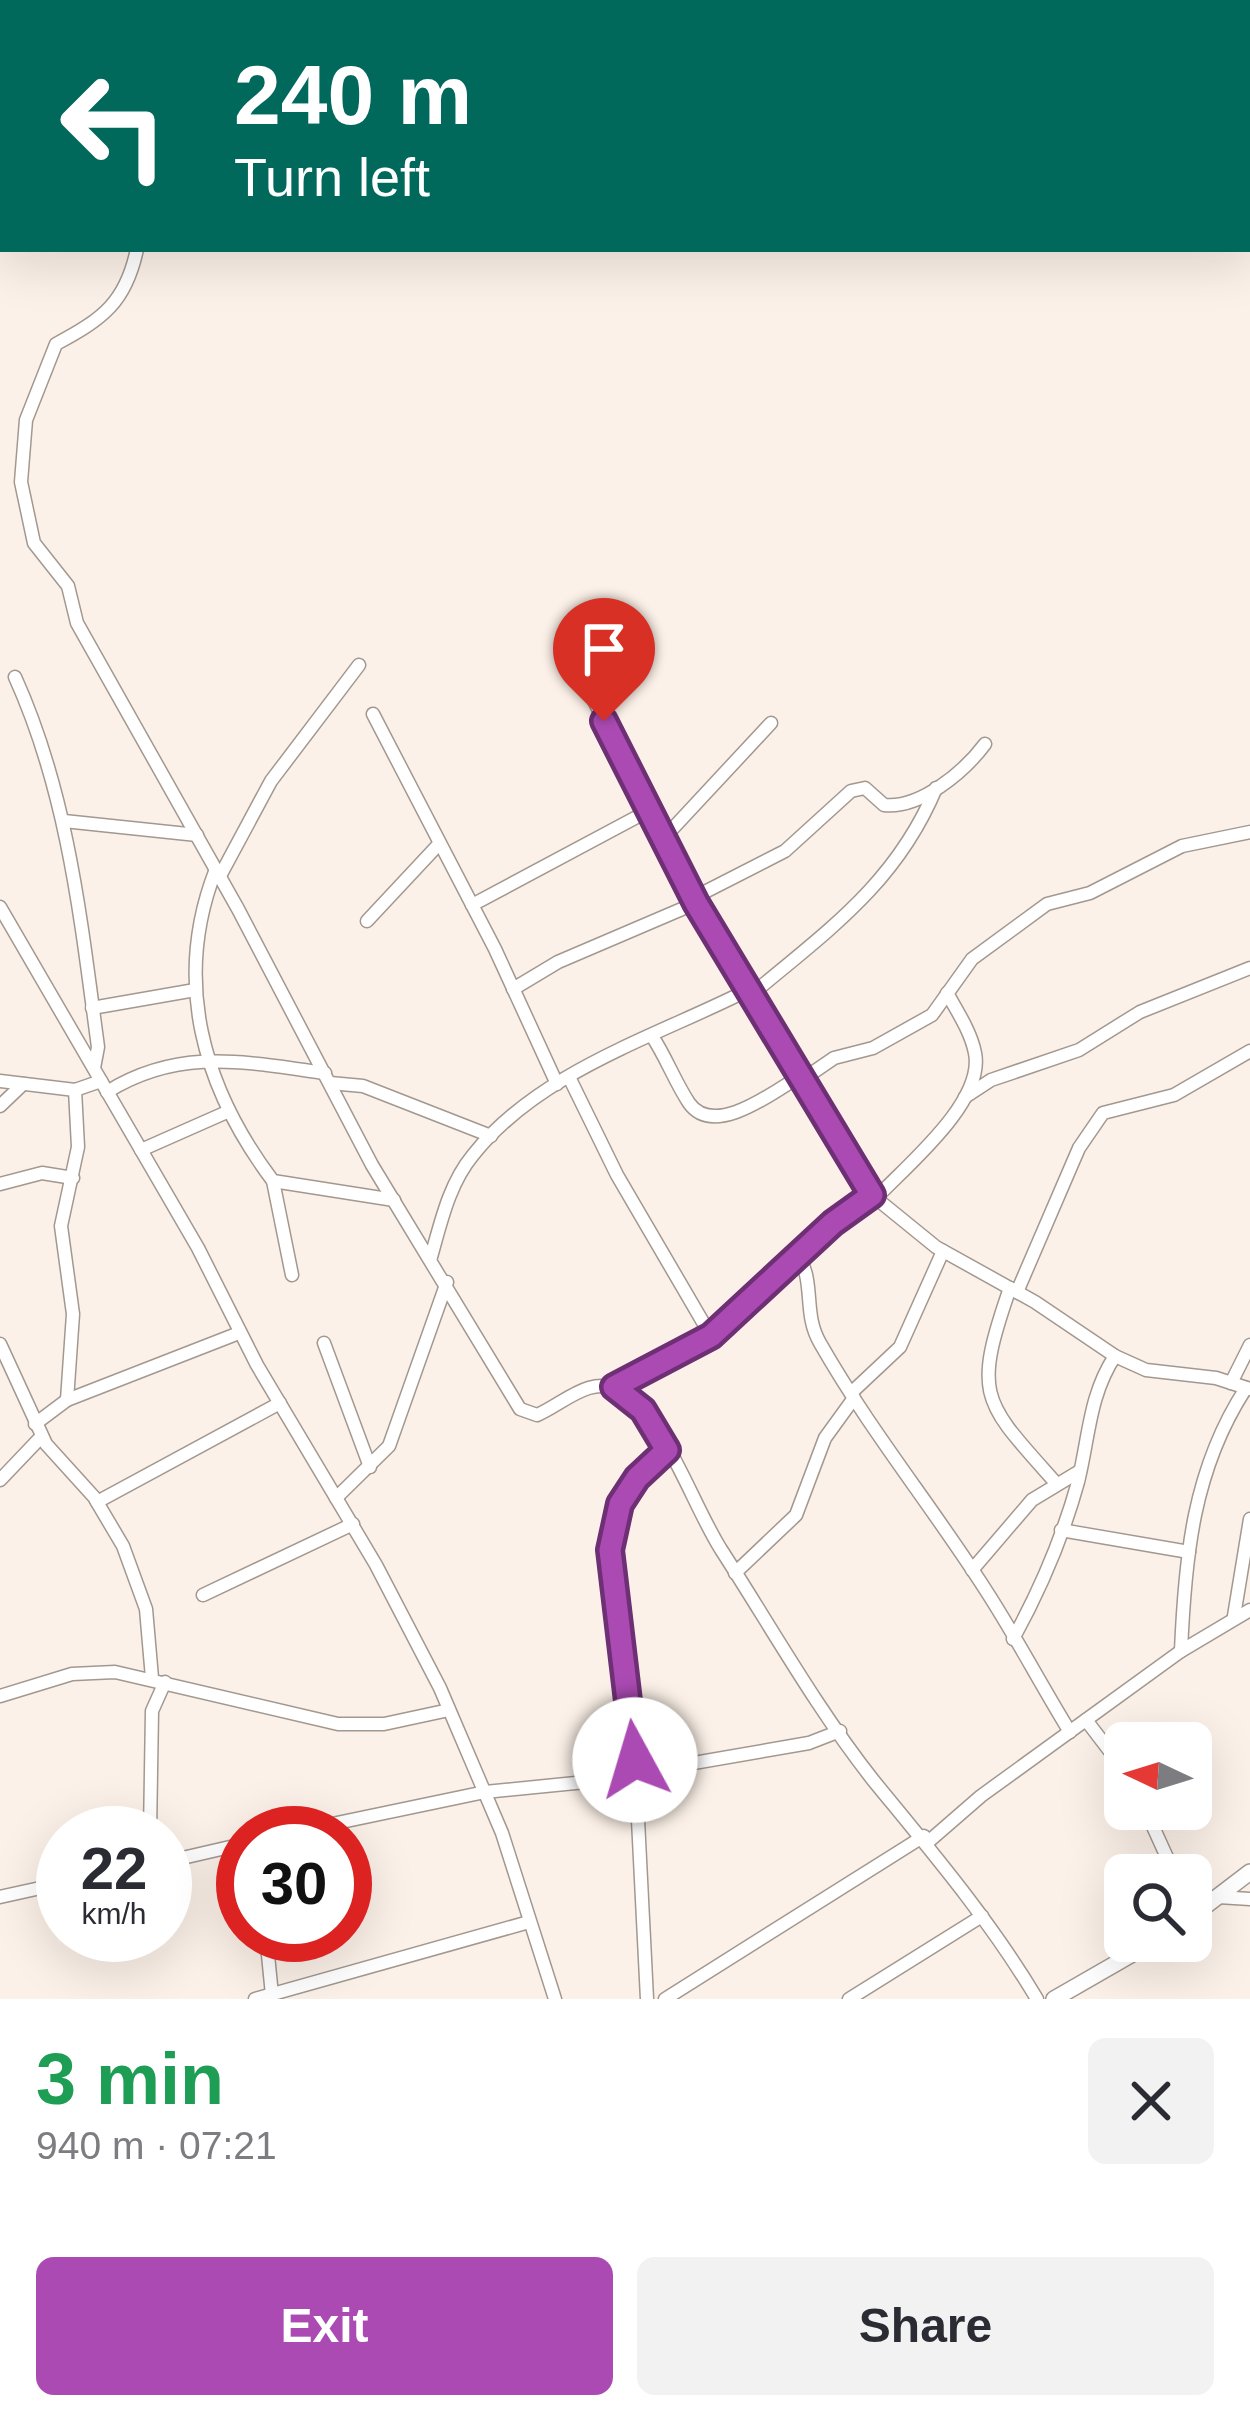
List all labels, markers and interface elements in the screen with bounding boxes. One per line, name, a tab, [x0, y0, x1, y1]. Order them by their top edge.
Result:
icon: left	[36, 48, 192, 204]
text: 240 m	[234, 48, 472, 142]
text: Turn left	[234, 147, 430, 207]
pin	[553, 598, 655, 721]
icon: arrive	[571, 616, 637, 682]
position arrow	[572, 1697, 698, 1823]
north arrow	[1104, 1722, 1212, 1830]
map controls	[1104, 1722, 1212, 1962]
speed limit sign: 30	[216, 1806, 372, 1962]
text: 22	[81, 1835, 147, 1902]
button: search	[1104, 1854, 1212, 1962]
text: km/h	[81, 1897, 147, 1930]
button: close	[1088, 2038, 1214, 2164]
text: 3 min	[36, 2039, 224, 2119]
text: 940 m · 07:21	[36, 2124, 277, 2167]
button: Exit	[36, 2257, 613, 2395]
button: Share	[637, 2257, 1214, 2395]

